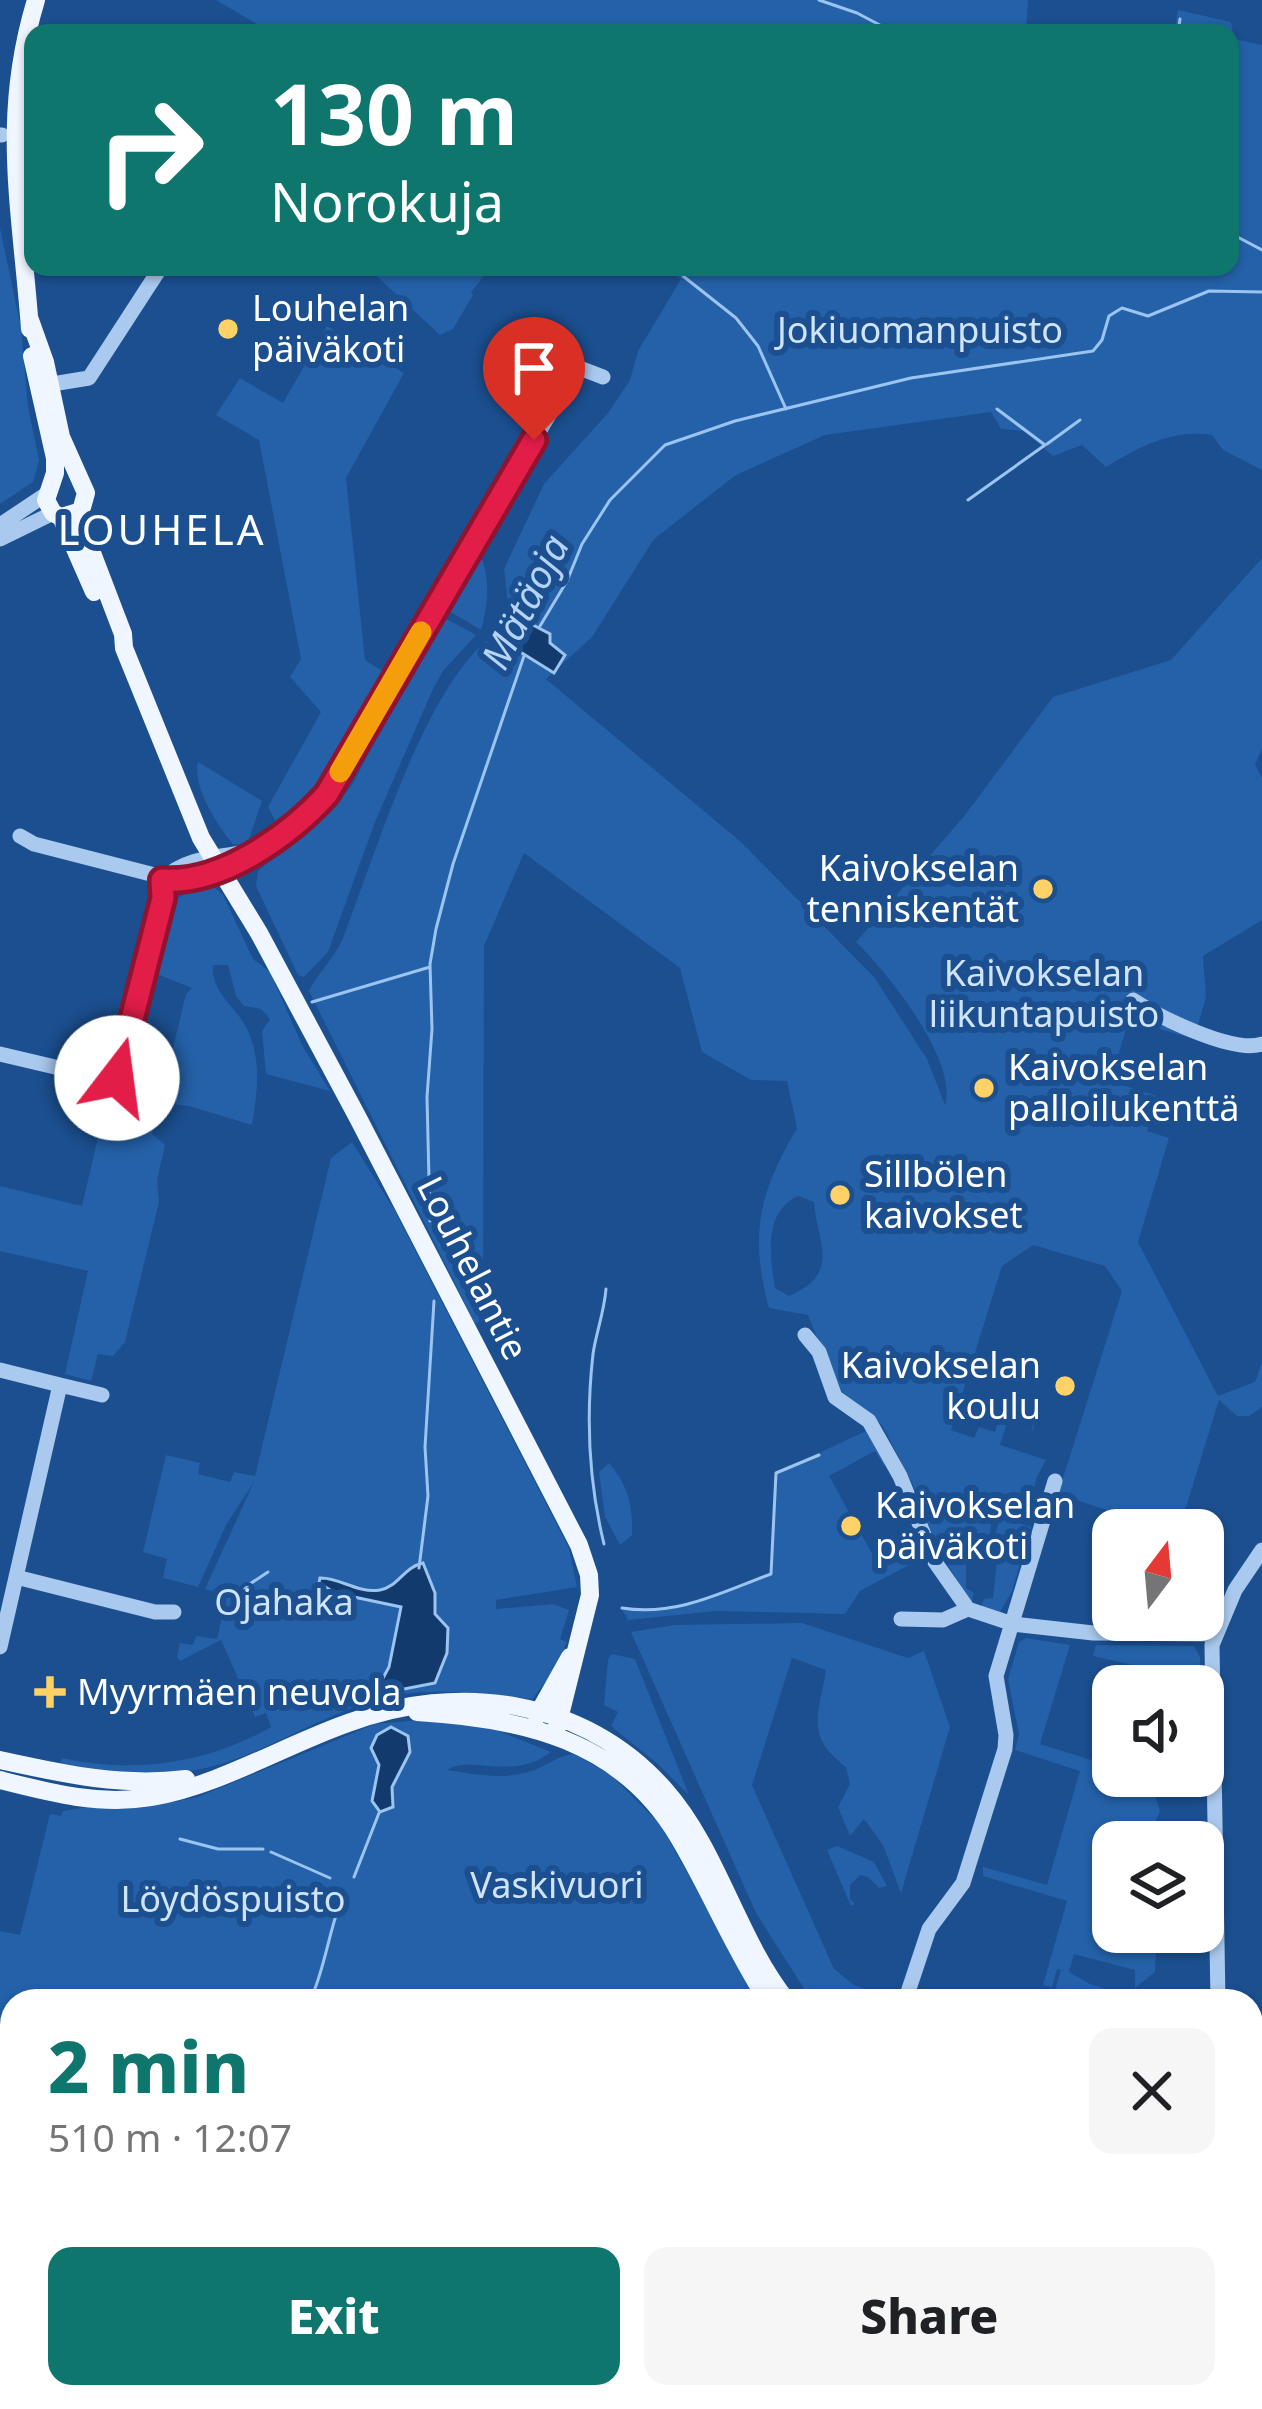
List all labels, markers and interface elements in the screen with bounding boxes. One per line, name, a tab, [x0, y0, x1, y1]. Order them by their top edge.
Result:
text: 130 m	[270, 55, 518, 170]
icon: right	[72, 72, 228, 228]
text: Norokuja	[270, 164, 504, 238]
place label: Louhelan päiväkoti	[252, 283, 409, 373]
park label: Jokiuomanpuisto	[774, 305, 1063, 354]
marker: Louhelan päiväkoti	[215, 316, 241, 342]
pin	[483, 317, 585, 440]
icon: arrive	[501, 335, 567, 401]
district label: LOUHELA	[58, 500, 267, 557]
water label: Mätäoja	[467, 525, 580, 678]
place label: Kaivokselan tenniskentät	[807, 843, 1019, 933]
marker: Kaivokselan tenniskentät	[1030, 876, 1056, 902]
park label: Kaivokselan liikuntapuisto	[929, 948, 1159, 1038]
position arrow	[54, 1015, 180, 1141]
place label: Kaivokselan palloilukenttä	[1008, 1042, 1239, 1132]
marker: Kaivokselan palloilukenttä	[971, 1075, 997, 1101]
place label: Sillbölen kaivokset	[864, 1149, 1023, 1239]
street label: Louhelantie	[406, 1168, 541, 1368]
marker: Sillbölen kaivokset	[827, 1182, 853, 1208]
place label: Kaivokselan koulu	[841, 1340, 1041, 1430]
marker: Kaivokselan koulu	[1052, 1373, 1078, 1399]
place label: Kaivokselan päiväkoti	[875, 1480, 1075, 1570]
north arrow	[1092, 1509, 1224, 1641]
map controls	[1092, 1509, 1224, 1953]
marker: Kaivokselan päiväkoti	[838, 1513, 864, 1539]
park label: Ojahaka	[214, 1577, 354, 1626]
button: sound	[1092, 1665, 1224, 1797]
place label: Myyrmäen neuvola	[77, 1667, 401, 1716]
marker: Myyrmäen neuvola	[34, 1676, 66, 1708]
button: layers	[1092, 1821, 1224, 1953]
park label: Vaskivuori	[470, 1860, 644, 1909]
park label: Löydöspuisto	[120, 1874, 346, 1923]
text: 2 min	[48, 2016, 249, 2114]
button: close	[1089, 2028, 1215, 2154]
text: 510 m · 12:07	[48, 2110, 292, 2163]
button: Exit	[48, 2247, 620, 2385]
button: Share	[644, 2247, 1215, 2385]

